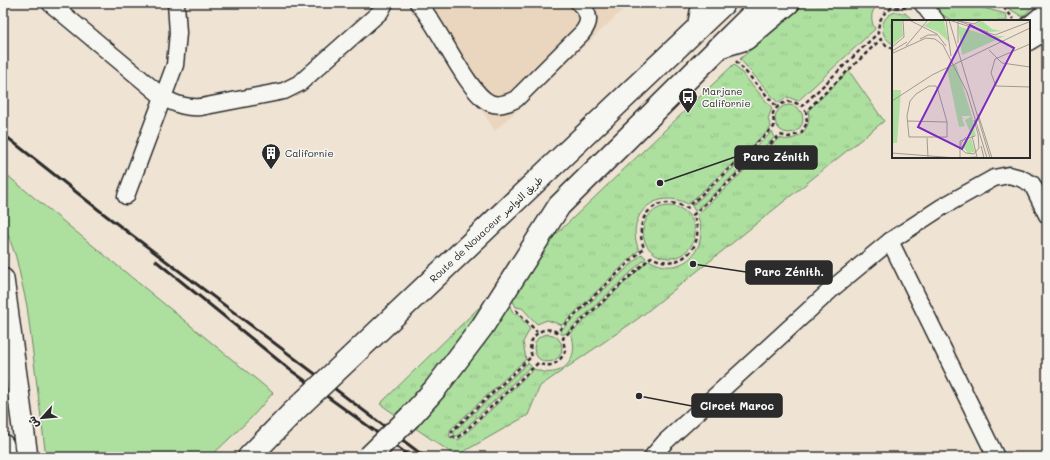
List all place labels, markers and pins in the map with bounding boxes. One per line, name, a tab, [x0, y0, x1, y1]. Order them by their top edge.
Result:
place label: Marjane Californie	[702, 84, 751, 110]
bus stop icon: Marjane Californie	[677, 86, 699, 114]
building icon: Californie	[260, 142, 282, 170]
place label: Californie	[285, 146, 334, 160]
callout: Parc Zénith	[735, 146, 817, 169]
callout: Parc Zénith.	[746, 261, 832, 284]
callout: Circet Maroc	[692, 394, 782, 417]

